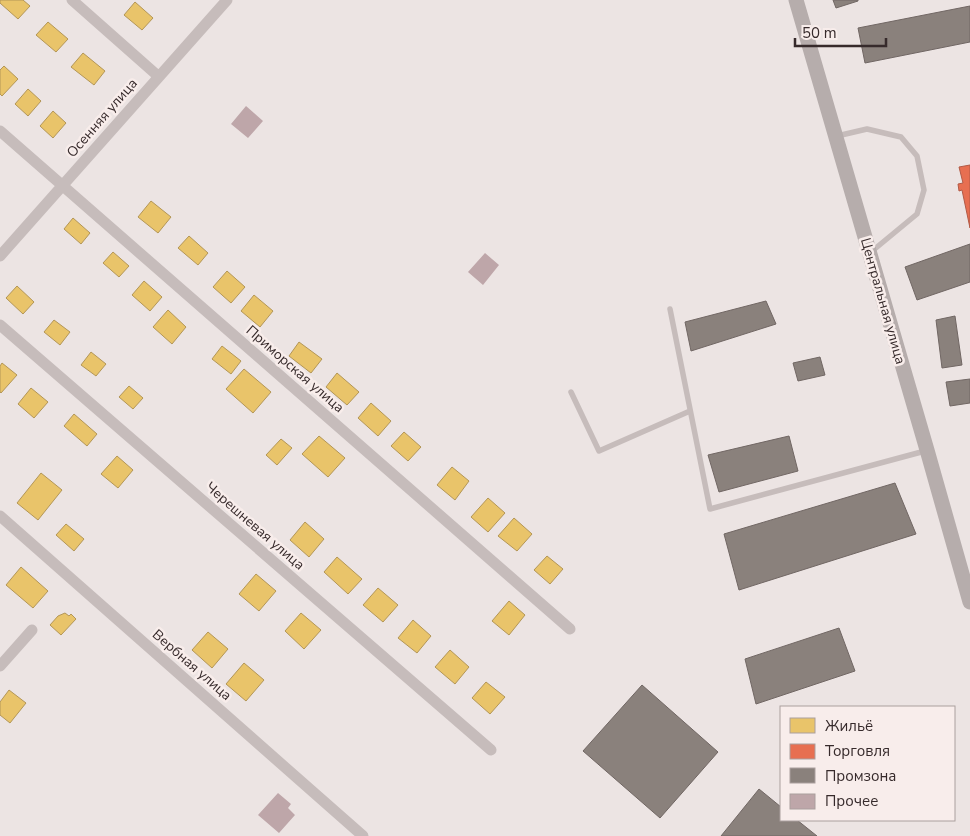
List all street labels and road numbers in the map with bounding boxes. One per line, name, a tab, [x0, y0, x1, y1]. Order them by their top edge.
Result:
street label: Осенняя улица	[62, 74, 142, 162]
street label: Центральная улица	[856, 236, 910, 366]
street label: Приморская улица	[242, 321, 348, 417]
street label: Черешневая улица	[201, 478, 309, 574]
street label: Вербная улица	[148, 625, 236, 705]

